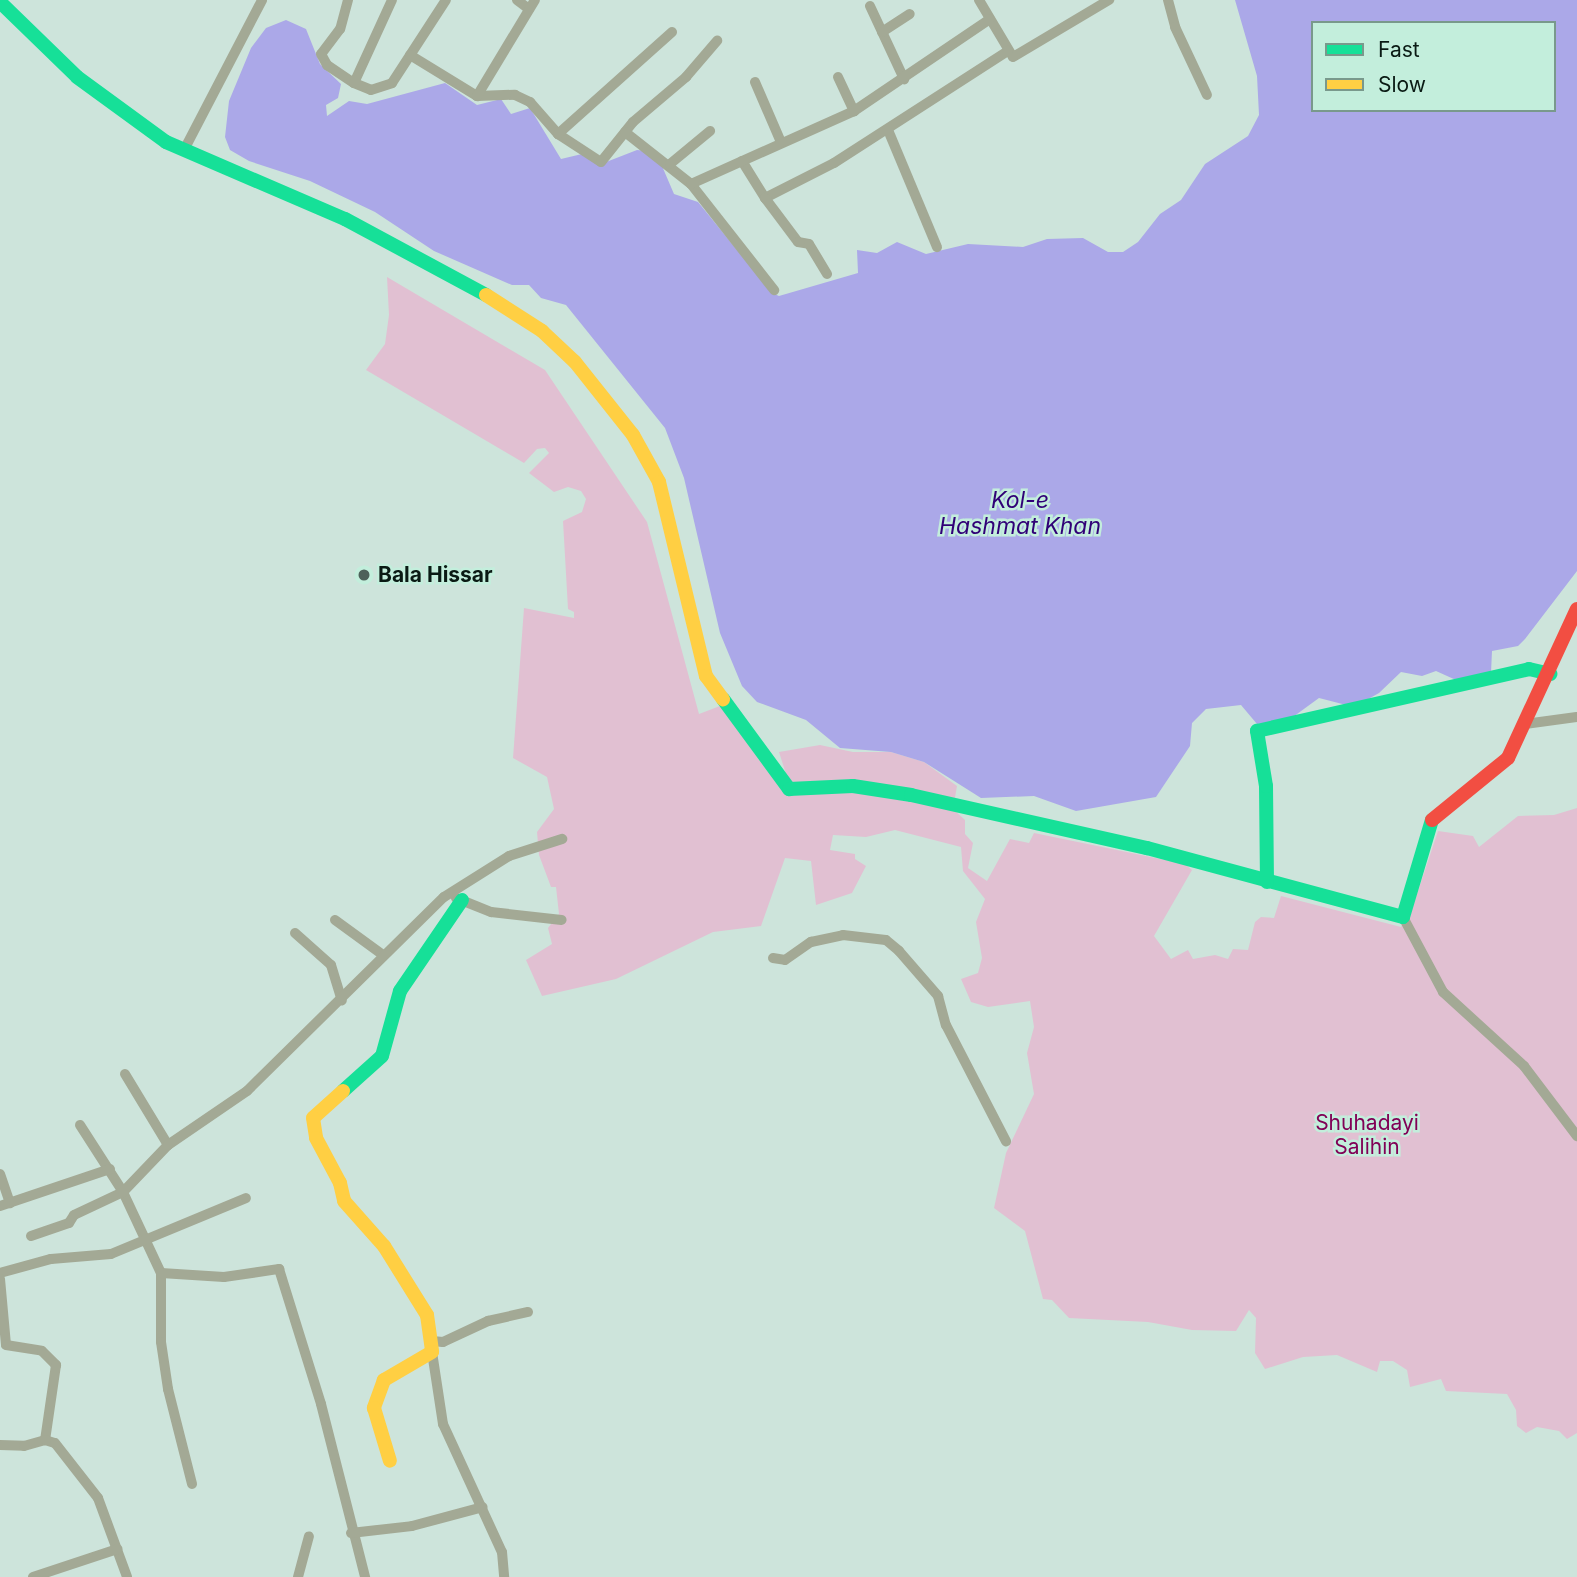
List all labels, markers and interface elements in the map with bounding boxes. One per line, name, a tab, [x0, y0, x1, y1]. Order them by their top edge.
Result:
legend	[1311, 21, 1556, 112]
text: Fast	[1378, 37, 1420, 62]
text: Slow	[1378, 72, 1426, 97]
water label: Kol-e Hashmat Khan	[939, 486, 1101, 540]
place label: Bala Hissar	[378, 562, 493, 588]
marker: Bala Hissar	[356, 567, 372, 583]
park label: Shuhadayi Salihin	[1315, 1110, 1419, 1160]

